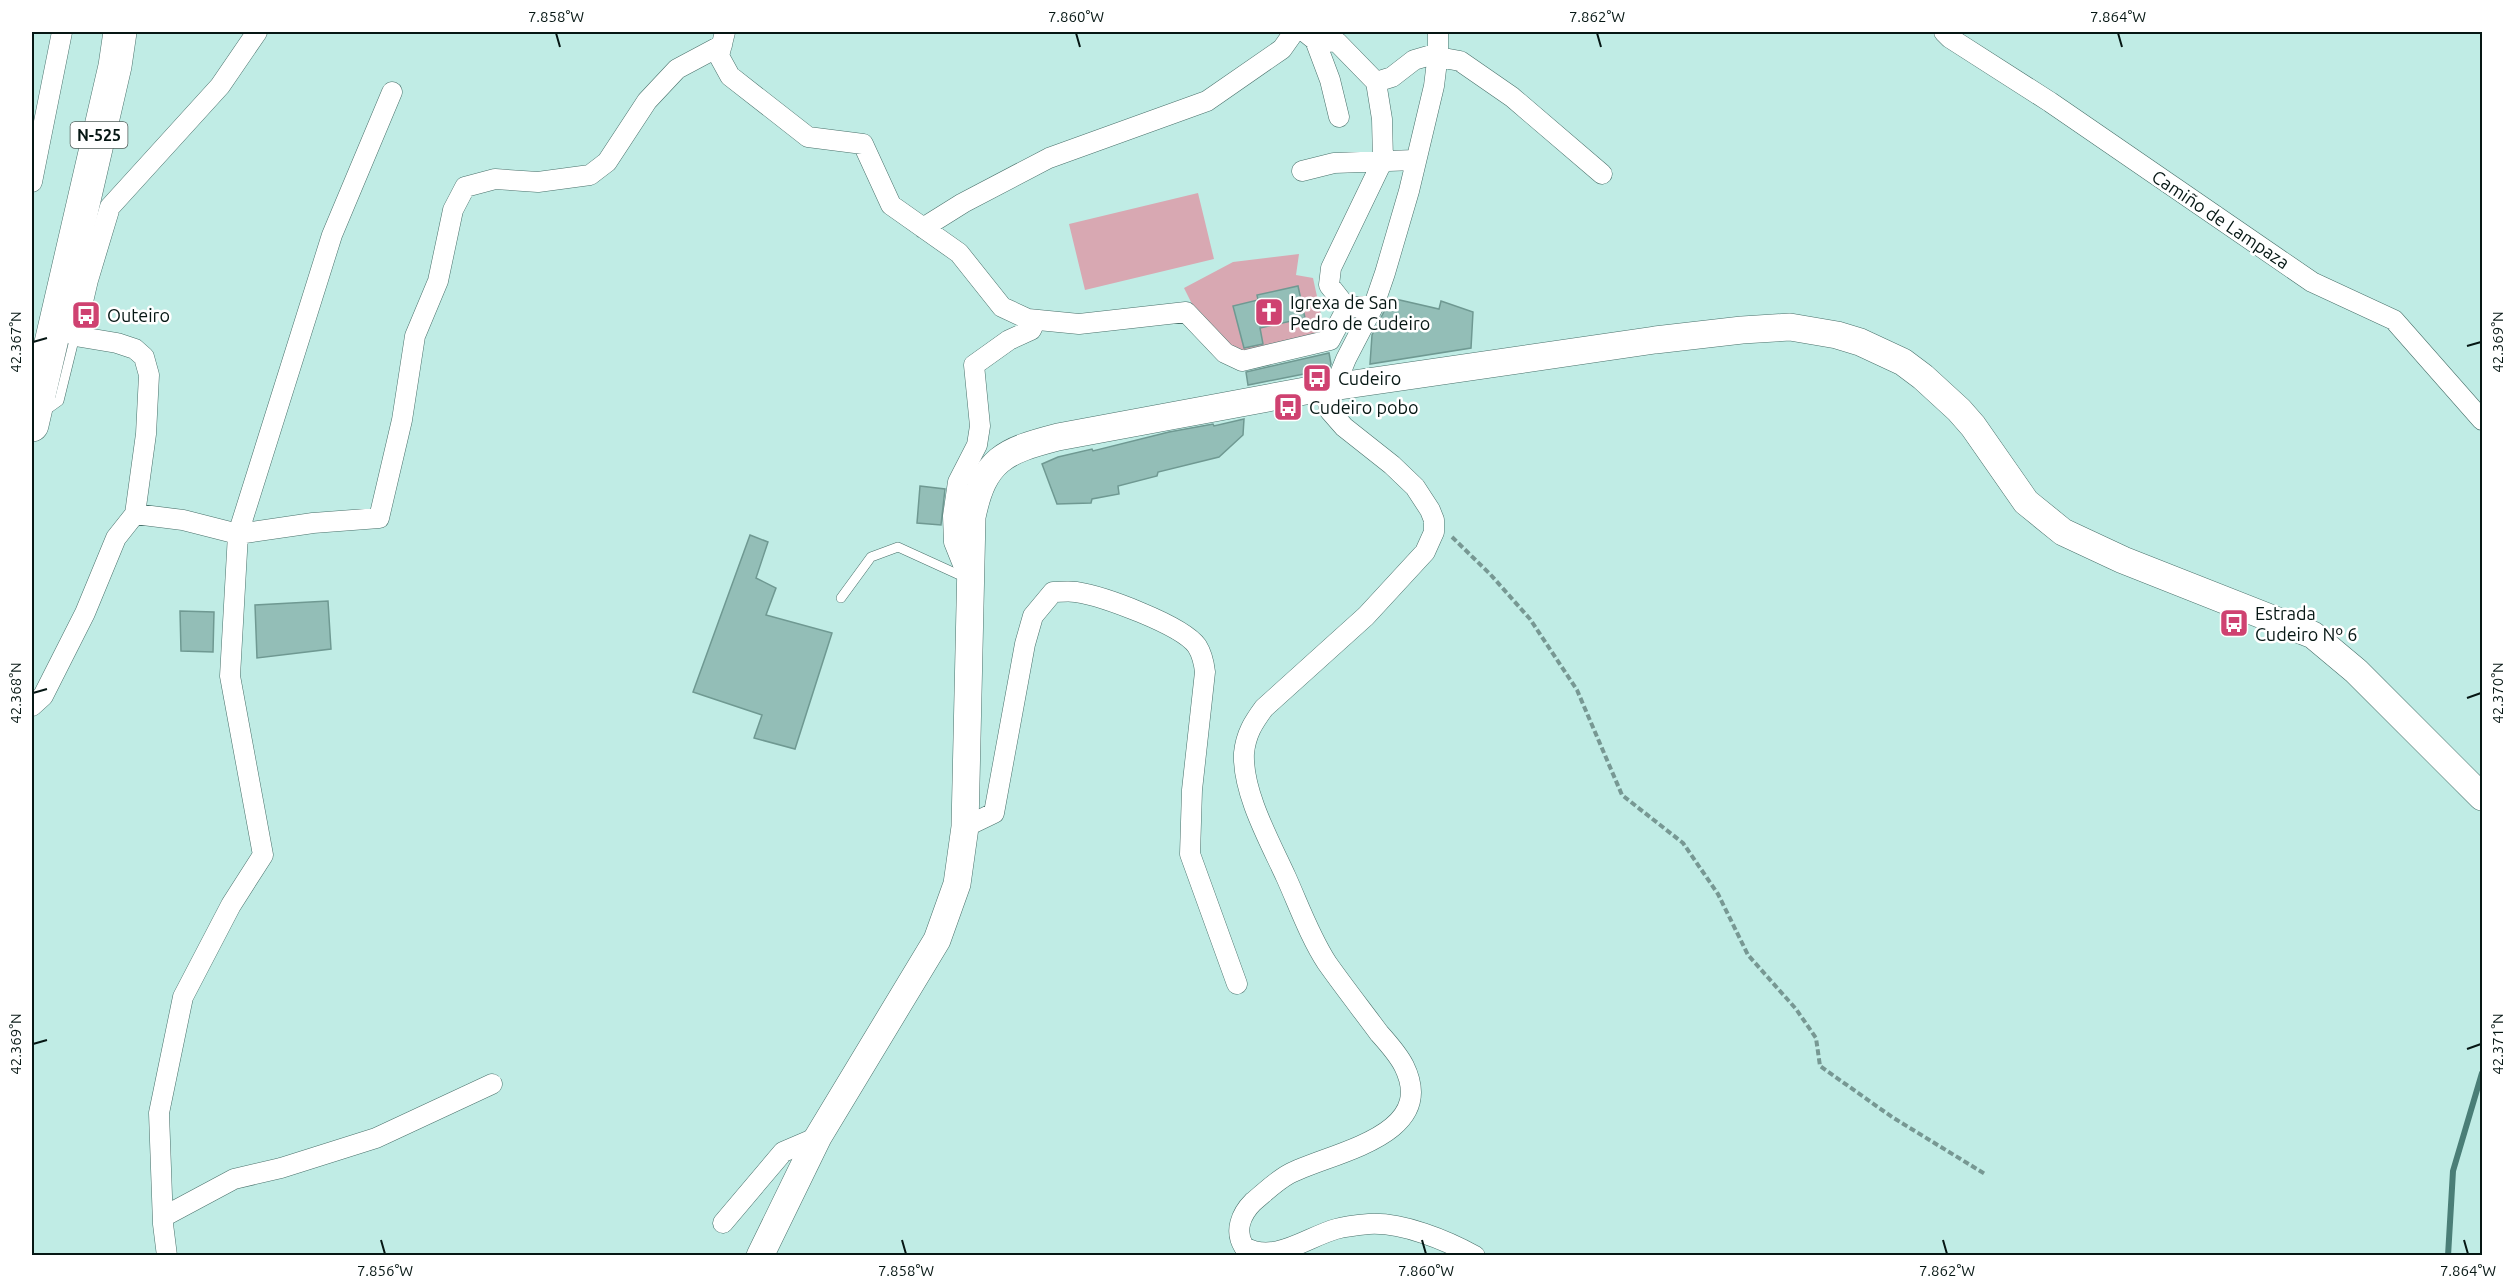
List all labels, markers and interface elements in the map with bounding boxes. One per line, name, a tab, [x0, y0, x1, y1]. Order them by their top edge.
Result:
text: 7.858°W	[528, 8, 584, 25]
text: 7.860°W	[1048, 8, 1104, 25]
text: 7.862°W	[1569, 8, 1625, 25]
text: 7.864°W	[2090, 8, 2146, 25]
road number: N-525	[70, 122, 128, 148]
street label: Camiño de Lampaza	[2149, 166, 2293, 272]
place label: Igrexa de San Pedro de Cudeiro	[1290, 292, 1430, 333]
church icon: Igrexa de San Pedro de Cudeiro	[1253, 296, 1285, 328]
bus stop icon: Outeiro	[70, 299, 102, 331]
place label: Outeiro	[107, 305, 170, 325]
text: 42.367°N	[7, 311, 24, 373]
text: 42.369°N	[2489, 311, 2506, 373]
bus stop icon: Cudeiro	[1301, 362, 1333, 394]
place label: Cudeiro	[1338, 368, 1401, 388]
bus stop icon: Cudeiro pobo	[1272, 391, 1304, 423]
place label: Cudeiro pobo	[1309, 397, 1419, 417]
place label: Estrada Cudeiro Nº 6	[2255, 603, 2357, 644]
bus stop icon: Estrada Cudeiro Nº 6	[2218, 607, 2250, 639]
text: 42.368°N	[7, 662, 24, 724]
text: 42.370°N	[2489, 662, 2506, 724]
text: 42.369°N	[7, 1013, 24, 1075]
text: 42.371°N	[2489, 1013, 2506, 1075]
text: 7.856°W	[357, 1262, 413, 1279]
text: 7.858°W	[878, 1262, 934, 1279]
text: 7.860°W	[1398, 1262, 1454, 1279]
text: 7.862°W	[1919, 1262, 1975, 1279]
text: 7.864°W	[2440, 1262, 2496, 1279]

